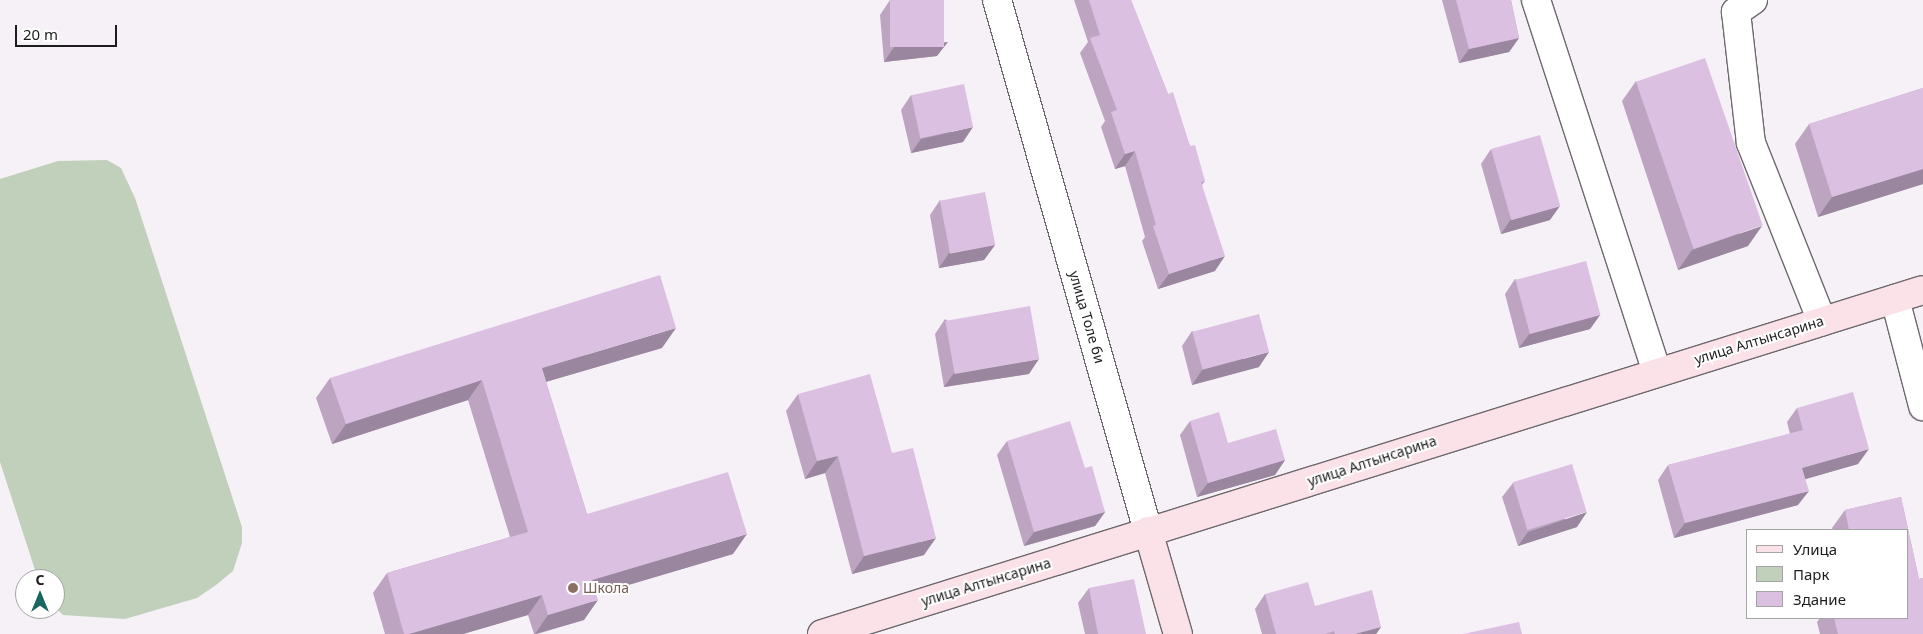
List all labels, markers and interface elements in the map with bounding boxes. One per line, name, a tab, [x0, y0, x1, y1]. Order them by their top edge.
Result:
scale bar	[18, 15, 120, 47]
text: 20 m	[23, 24, 58, 44]
street label: улица Толе би	[1066, 269, 1108, 365]
street label: улица Алтынсарина	[1692, 312, 1826, 368]
street label: улица Алтынсарина	[1305, 432, 1439, 490]
legend	[1746, 529, 1908, 619]
text: Улица	[1793, 539, 1837, 559]
street label: улица Алтынсарина	[919, 554, 1053, 610]
text: Парк	[1793, 564, 1829, 584]
north arrow	[15, 569, 65, 619]
text: С	[35, 570, 45, 589]
place label: Школа	[583, 580, 629, 596]
marker: Школа	[567, 582, 579, 594]
text: Здание	[1793, 589, 1846, 609]

